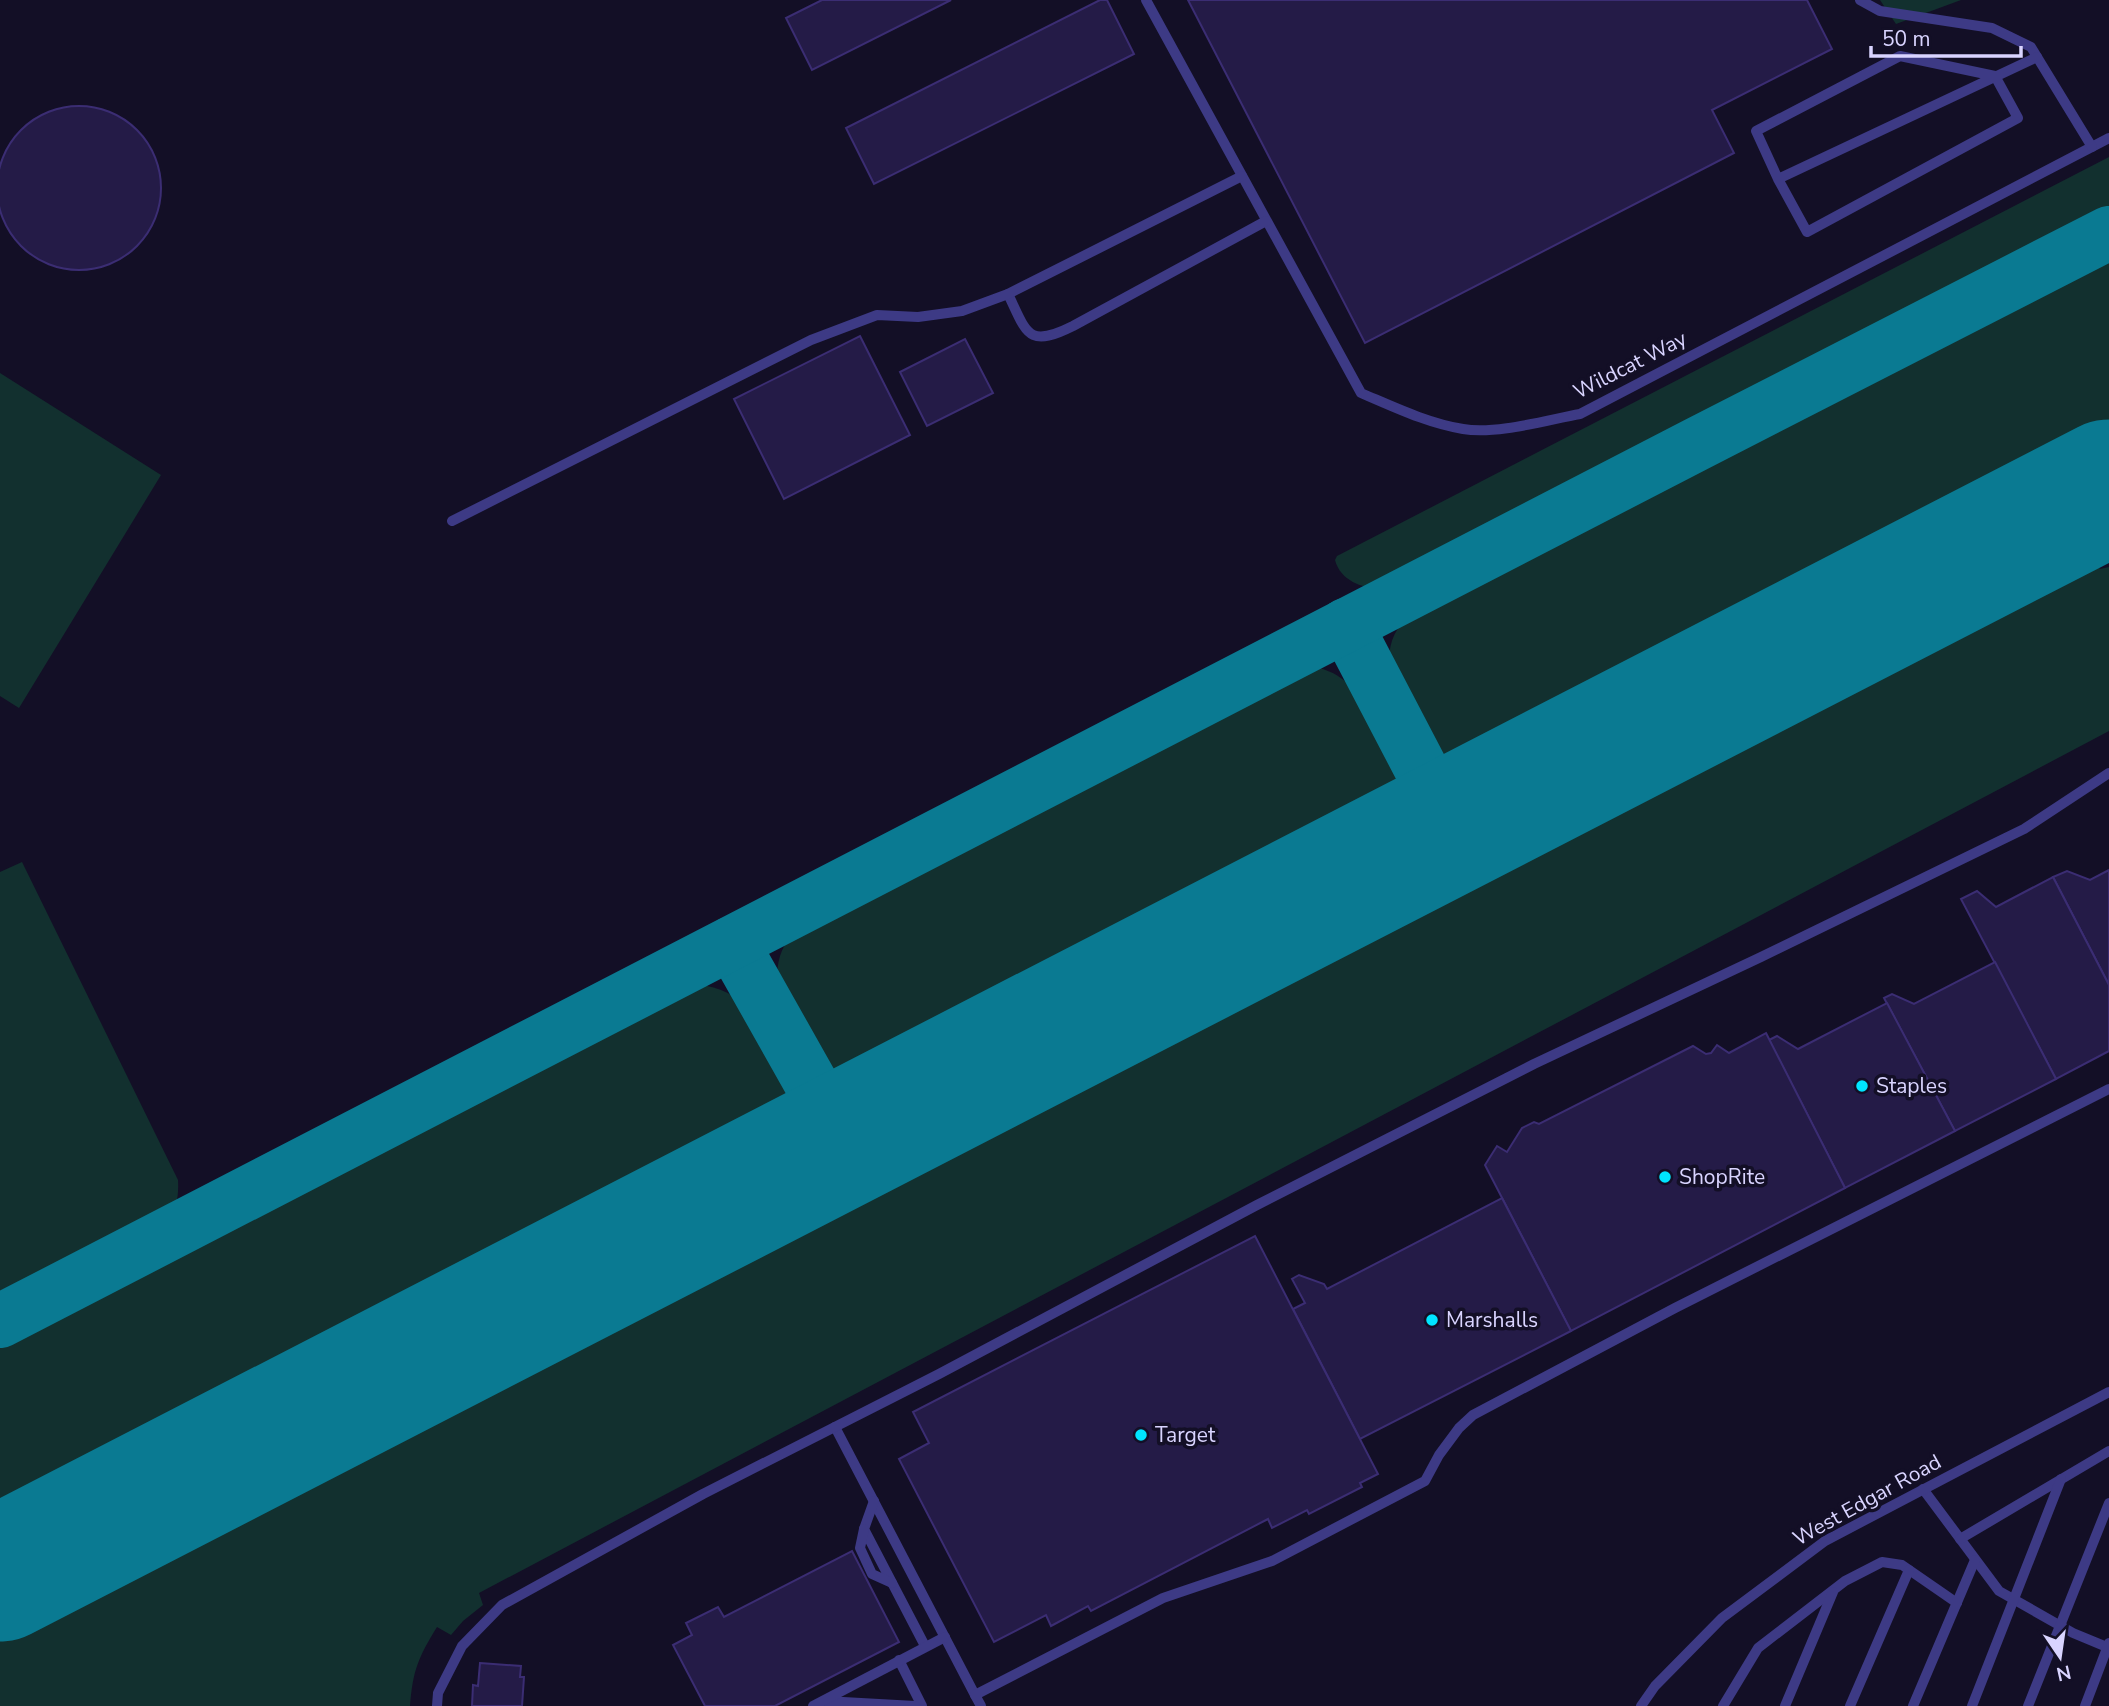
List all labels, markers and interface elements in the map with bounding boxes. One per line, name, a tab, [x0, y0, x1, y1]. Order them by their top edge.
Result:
scale bar	[1871, 14, 2022, 58]
text: 50 m	[1882, 25, 1931, 53]
street label: Wildcat Way	[1569, 324, 1692, 406]
place label: Staples	[1876, 1072, 1947, 1100]
marker: Staples	[1854, 1078, 1870, 1094]
place label: ShopRite	[1679, 1163, 1765, 1191]
marker: ShopRite	[1657, 1169, 1673, 1185]
place label: Marshalls	[1446, 1306, 1538, 1334]
marker: Marshalls	[1424, 1312, 1440, 1328]
place label: Target	[1155, 1421, 1216, 1449]
marker: Target	[1133, 1427, 1149, 1443]
street label: West Edgar Road	[1788, 1448, 1946, 1552]
north arrow	[2025, 1622, 2095, 1692]
text: N	[2054, 1658, 2073, 1687]

